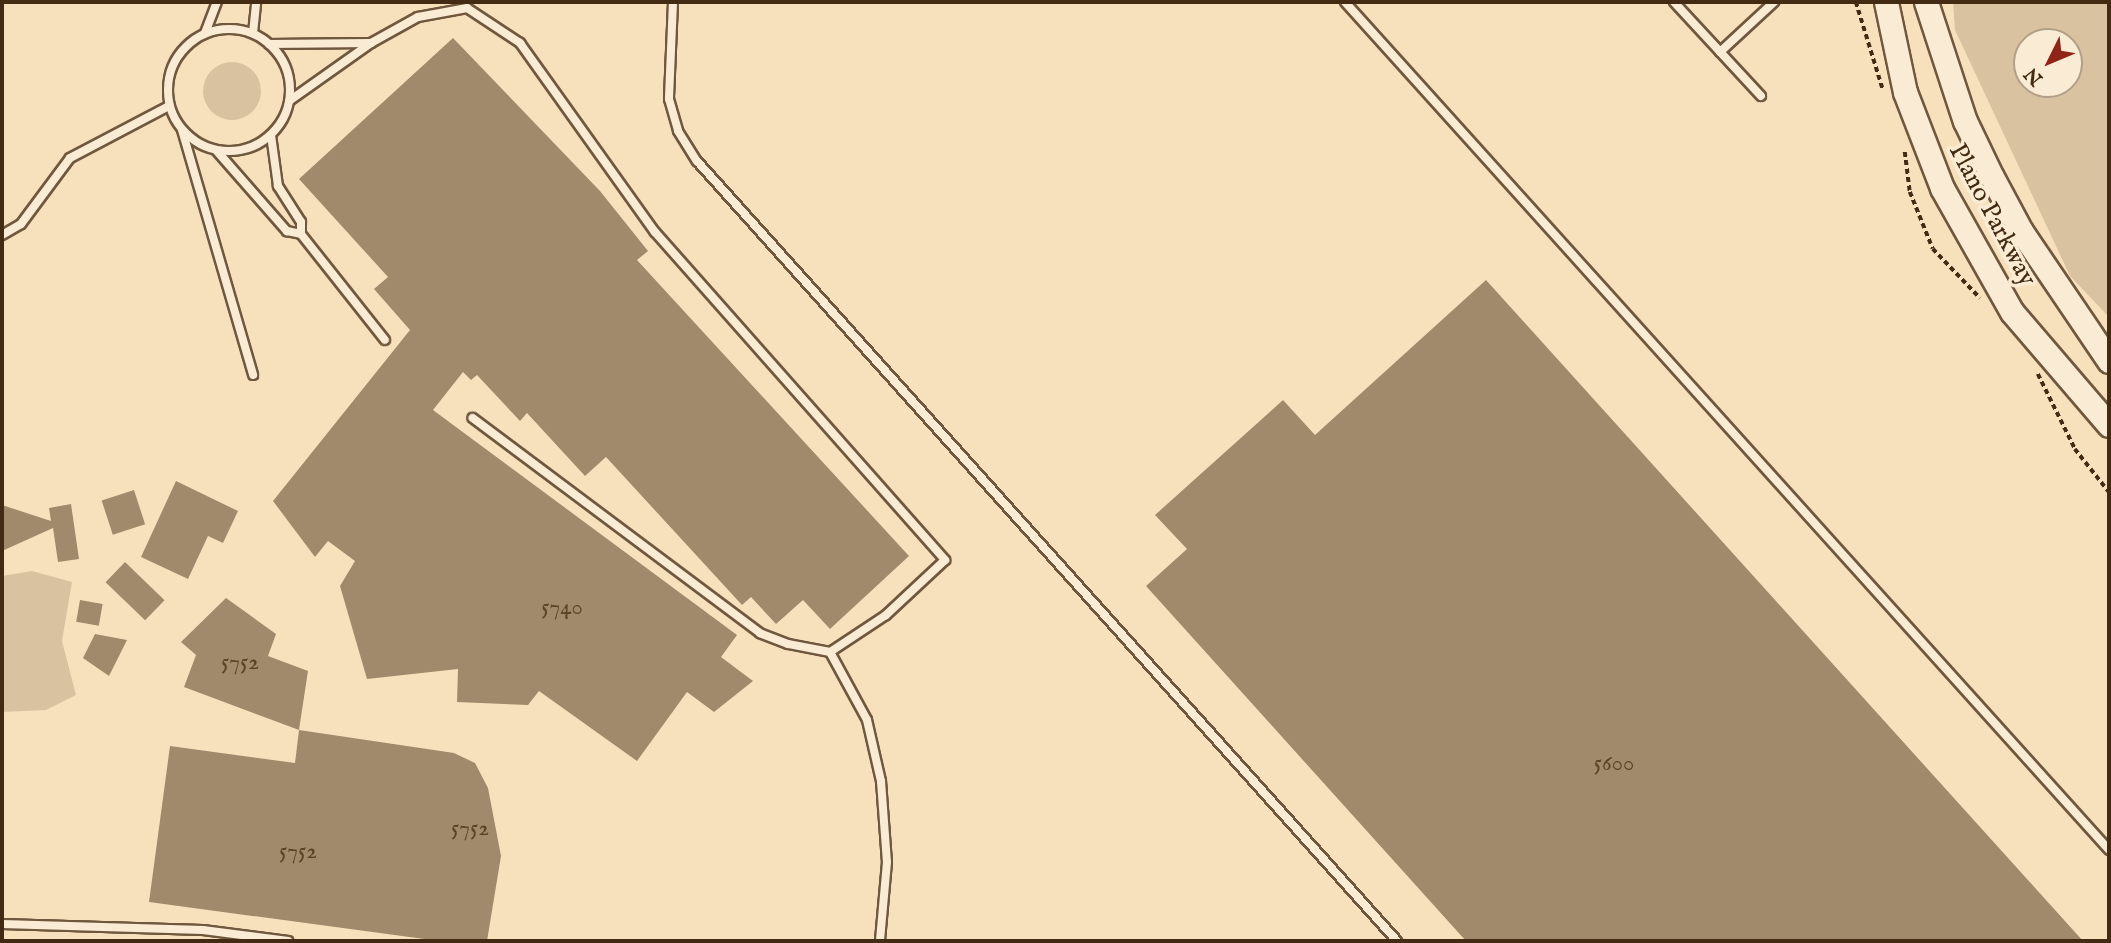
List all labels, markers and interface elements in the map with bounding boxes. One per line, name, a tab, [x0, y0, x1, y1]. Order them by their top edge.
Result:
north arrow	[2013, 28, 2083, 98]
text: N	[2020, 62, 2048, 90]
street label: Plano Parkway	[1941, 138, 2043, 292]
house number: 5740	[541, 594, 583, 622]
house number: 5752	[221, 649, 259, 677]
house number: 5600	[1594, 750, 1634, 778]
house number: 5752	[451, 815, 489, 843]
house number: 5752	[279, 838, 317, 866]

